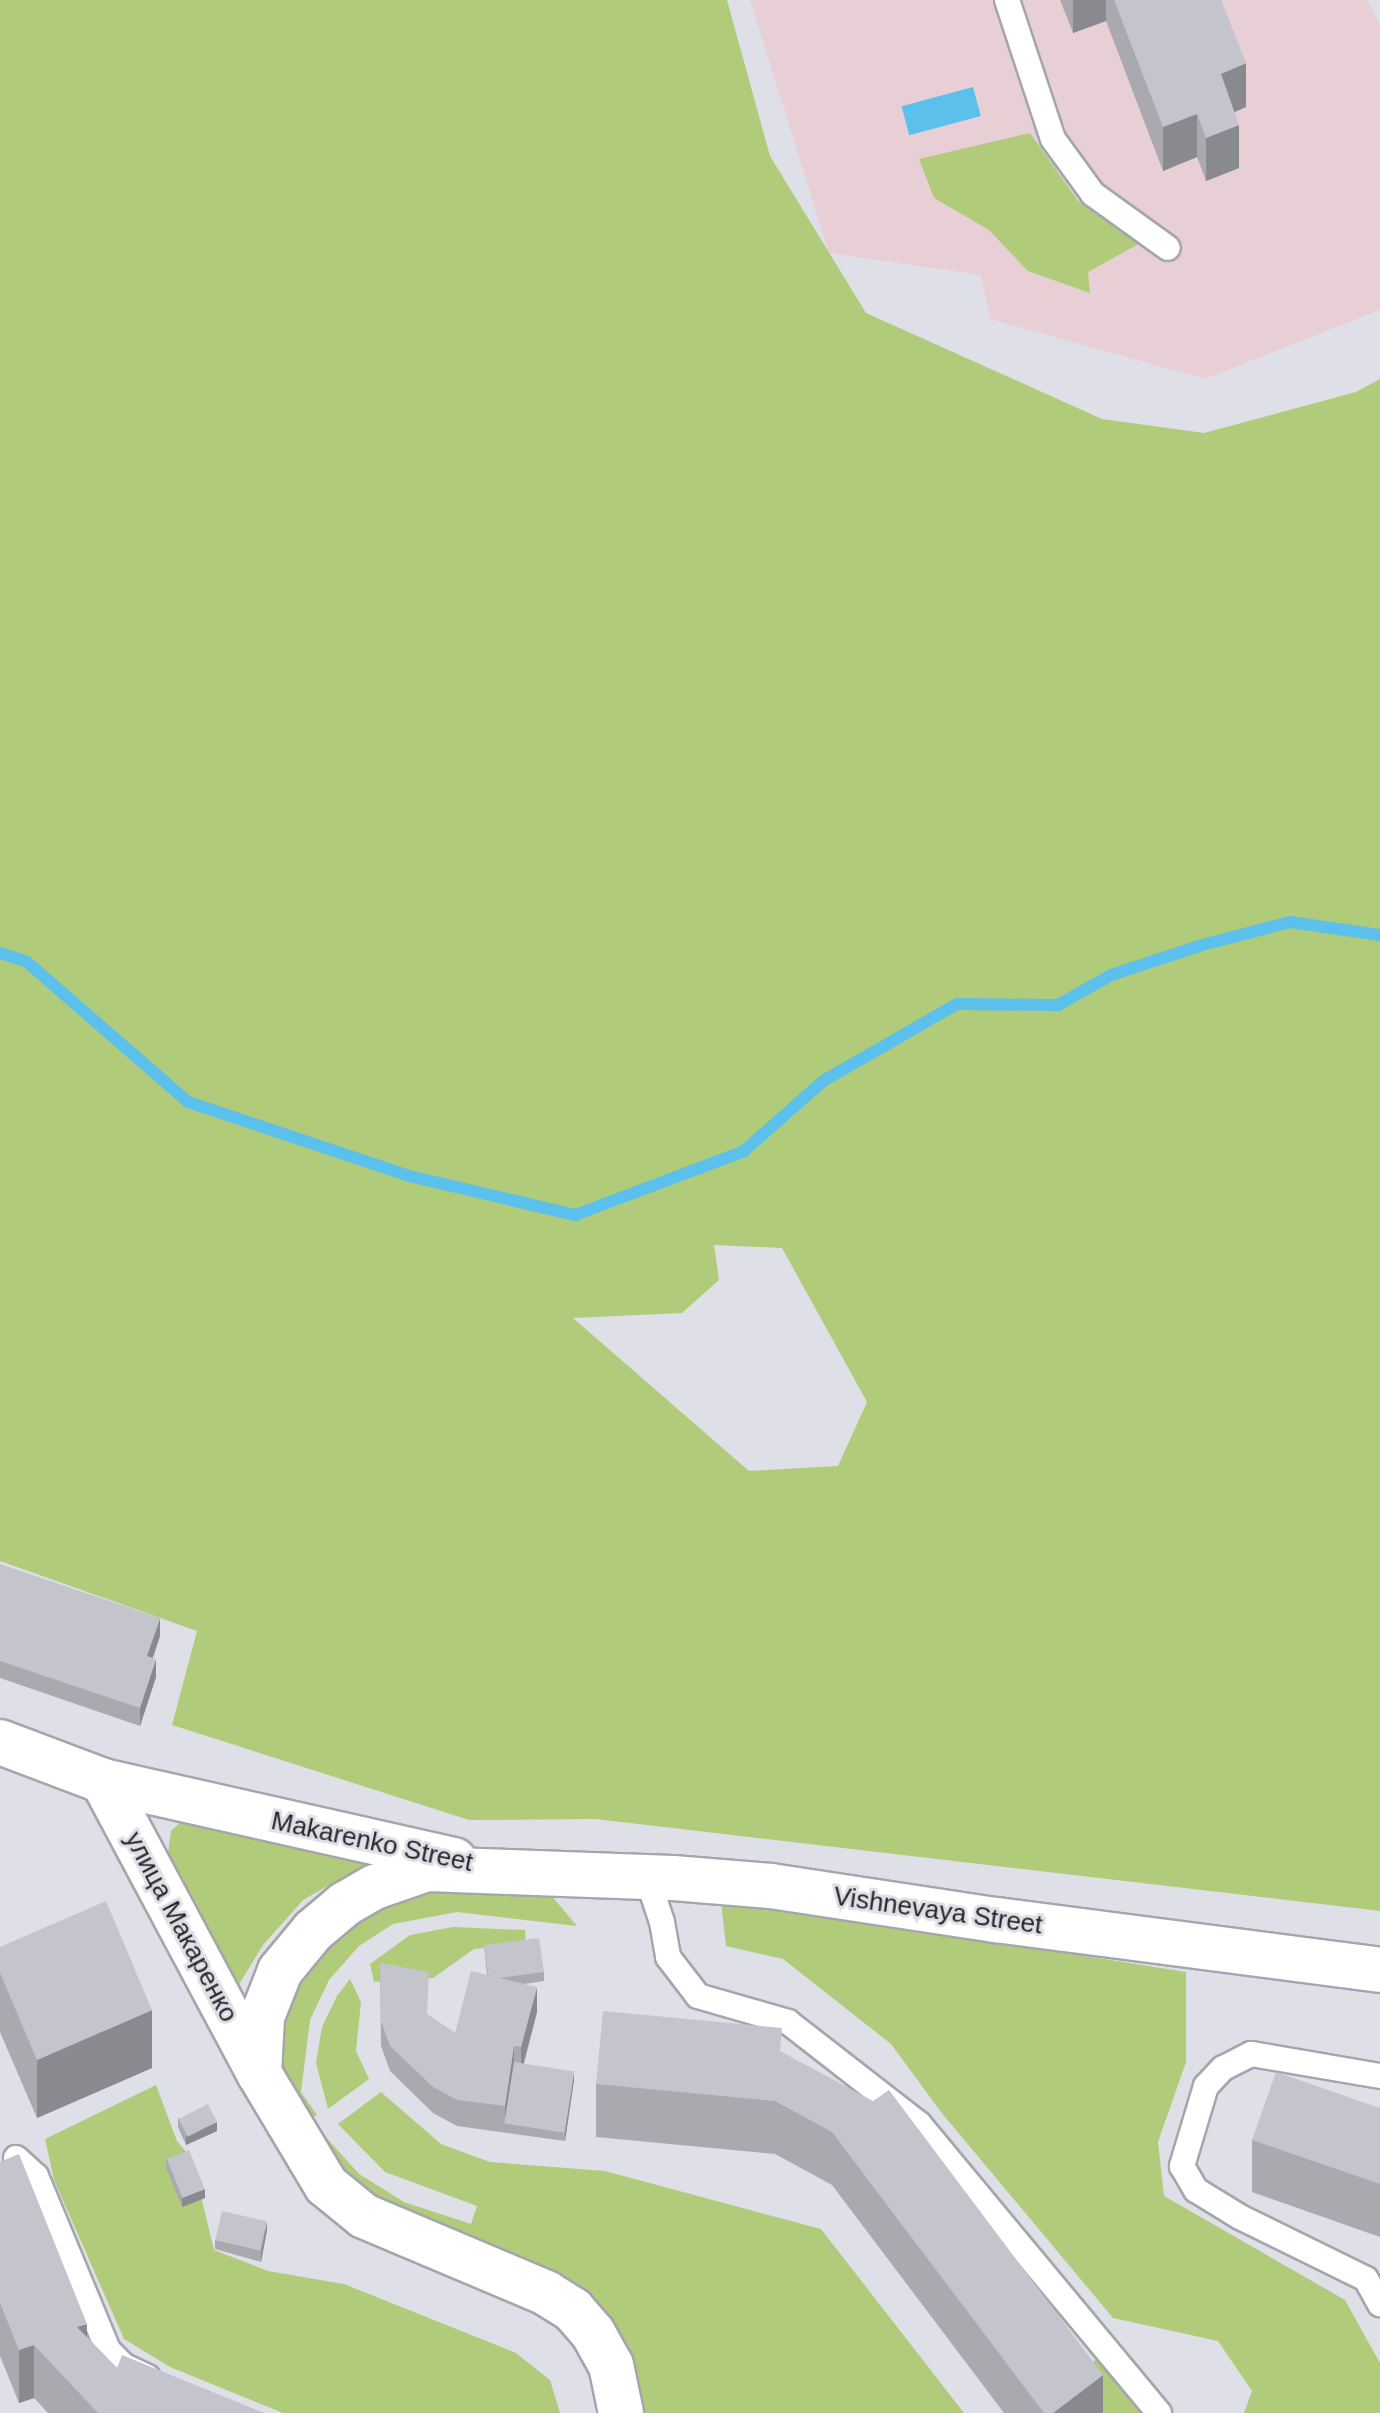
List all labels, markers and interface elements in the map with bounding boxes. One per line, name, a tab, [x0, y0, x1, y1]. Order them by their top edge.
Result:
street label: Makarenko Street	[268, 1805, 476, 1879]
street label: улица Макаренко	[118, 1827, 244, 2027]
street label: Vishnevaya Street	[832, 1881, 1044, 1941]

